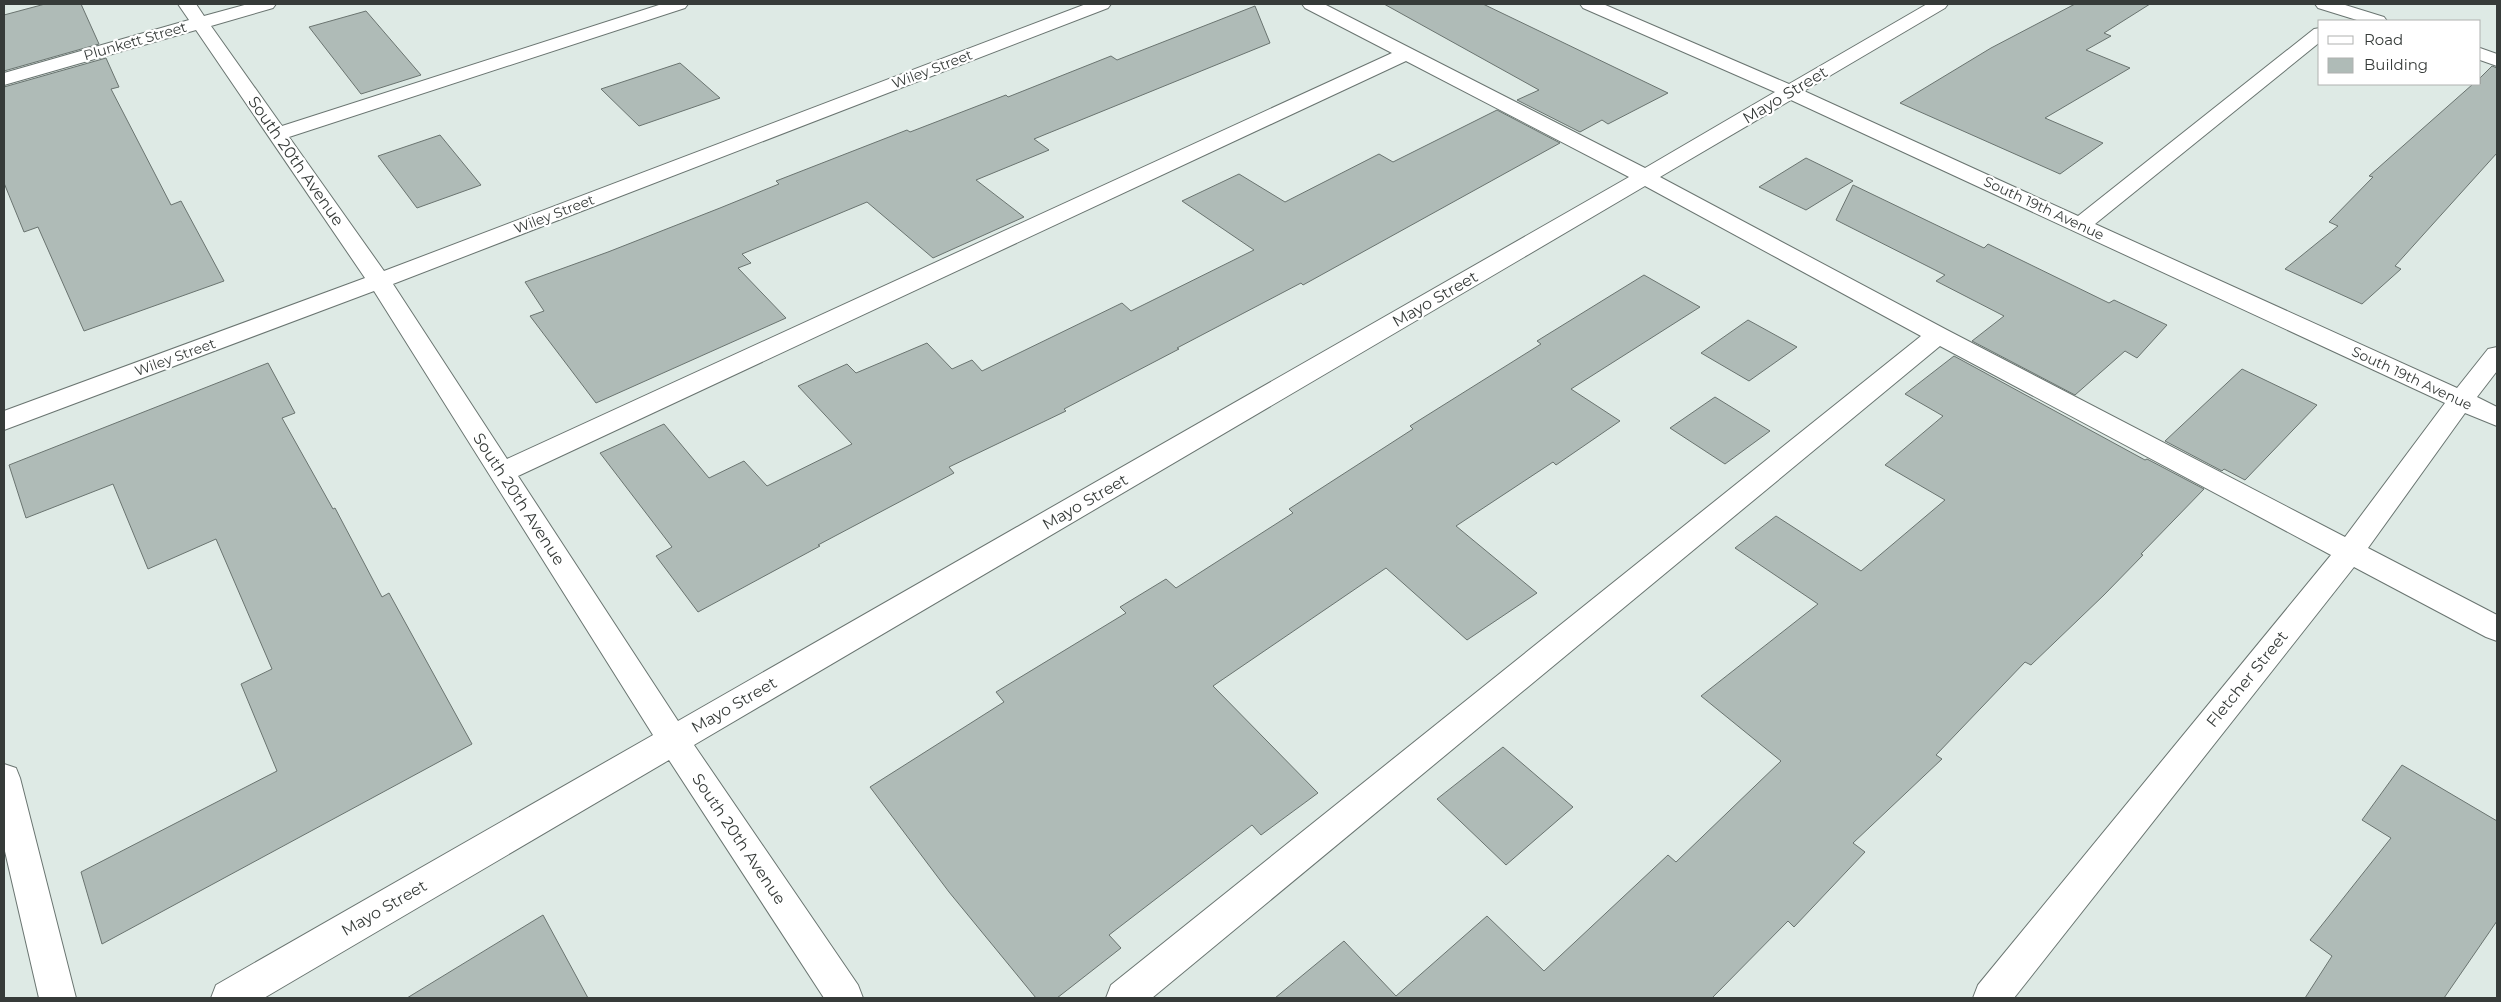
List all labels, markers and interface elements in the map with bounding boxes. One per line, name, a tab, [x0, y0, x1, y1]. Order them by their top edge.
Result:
street label: Plunkett Street	[81, 18, 189, 64]
legend	[2318, 20, 2481, 85]
text: Road	[2364, 30, 2403, 49]
street label: Wiley Street	[889, 45, 975, 93]
text: Building	[2364, 55, 2428, 74]
street label: Mayo Street	[1739, 62, 1831, 128]
street label: South 20th Avenue	[244, 93, 348, 229]
street label: South 19th Avenue	[1981, 172, 2107, 244]
street label: Wiley Street	[511, 190, 597, 238]
street label: Mayo Street	[1389, 267, 1482, 331]
street label: Wiley Street	[132, 334, 218, 380]
street label: South 19th Avenue	[2349, 342, 2475, 414]
street label: South 20th Avenue	[469, 429, 569, 569]
street label: Mayo Street	[1039, 470, 1132, 534]
street label: Fletcher Street	[2202, 627, 2292, 731]
street label: Mayo Street	[688, 673, 781, 737]
street label: South 20th Avenue	[688, 770, 790, 908]
street label: Mayo Street	[338, 876, 431, 940]

